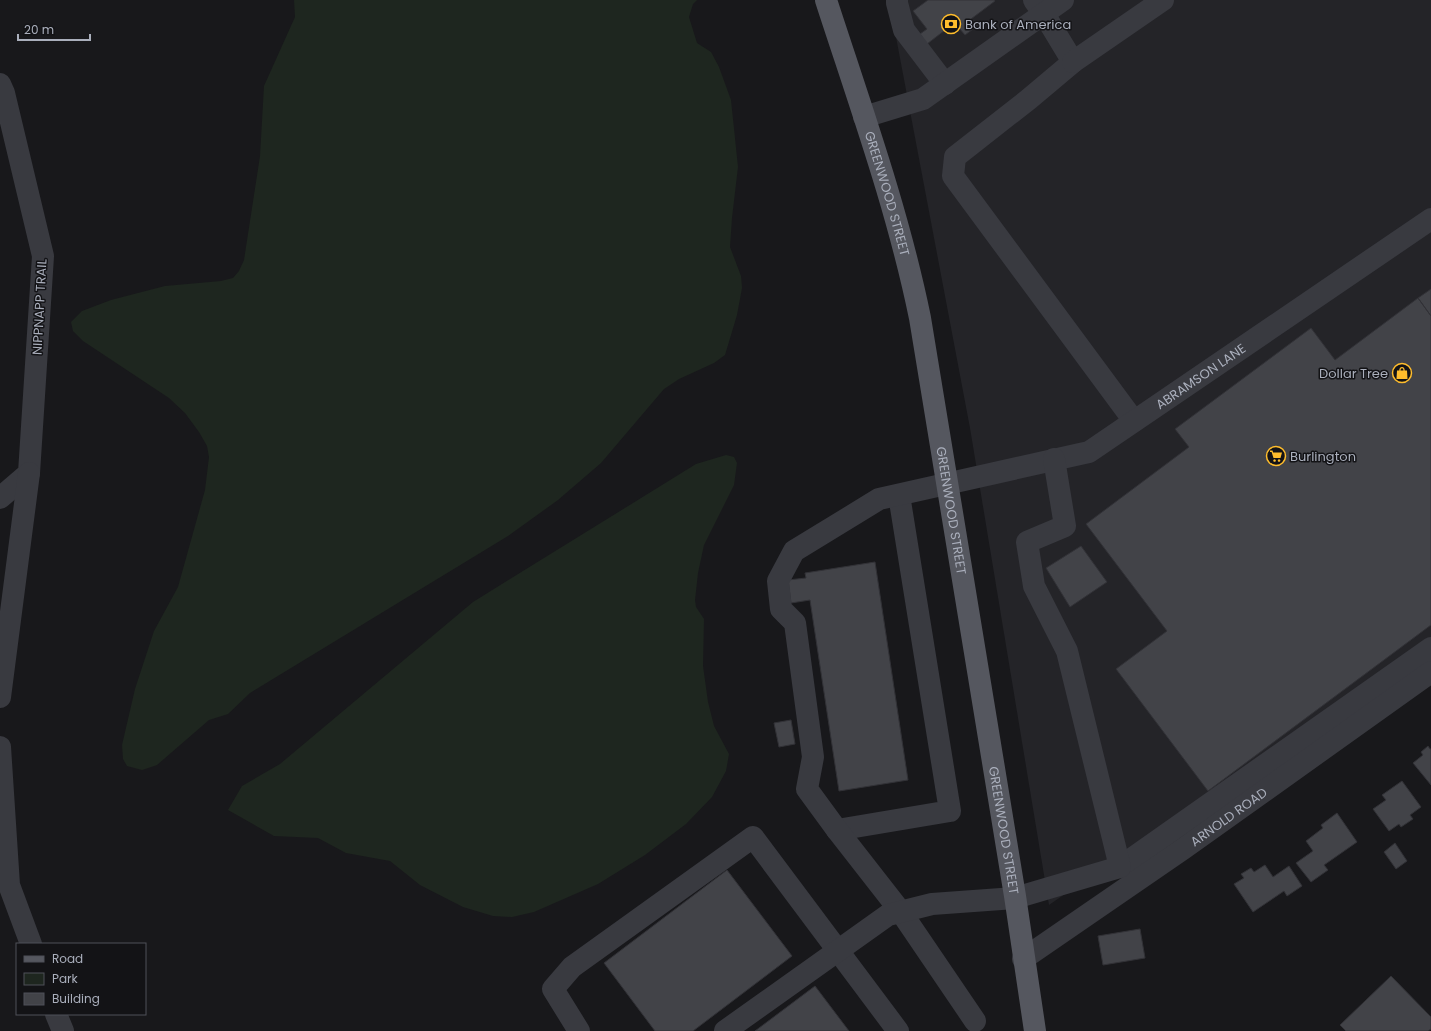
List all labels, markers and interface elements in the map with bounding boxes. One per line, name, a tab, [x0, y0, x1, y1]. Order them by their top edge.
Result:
bank icon: Bank of America	[940, 13, 962, 35]
place label: Bank of America	[965, 15, 1071, 34]
scale bar	[18, 16, 90, 42]
text: 20 m	[24, 21, 54, 38]
street label: GREENWOOD STREET	[860, 129, 914, 258]
street label: NIPPNAPP TRAIL	[27, 258, 52, 356]
street label: ABRAMSON LANE	[1152, 339, 1250, 414]
shop icon: Dollar Tree	[1391, 362, 1413, 384]
place label: Dollar Tree	[1319, 364, 1388, 383]
street label: GREENWOOD STREET	[931, 445, 971, 576]
supermarket icon: Burlington	[1265, 445, 1287, 467]
place label: Burlington	[1290, 447, 1356, 466]
street label: GREENWOOD STREET	[984, 765, 1024, 896]
street label: ARNOLD ROAD	[1186, 783, 1271, 851]
legend	[16, 943, 146, 1015]
text: Road	[52, 950, 83, 967]
text: Park	[52, 970, 79, 987]
text: Building	[52, 990, 100, 1007]

